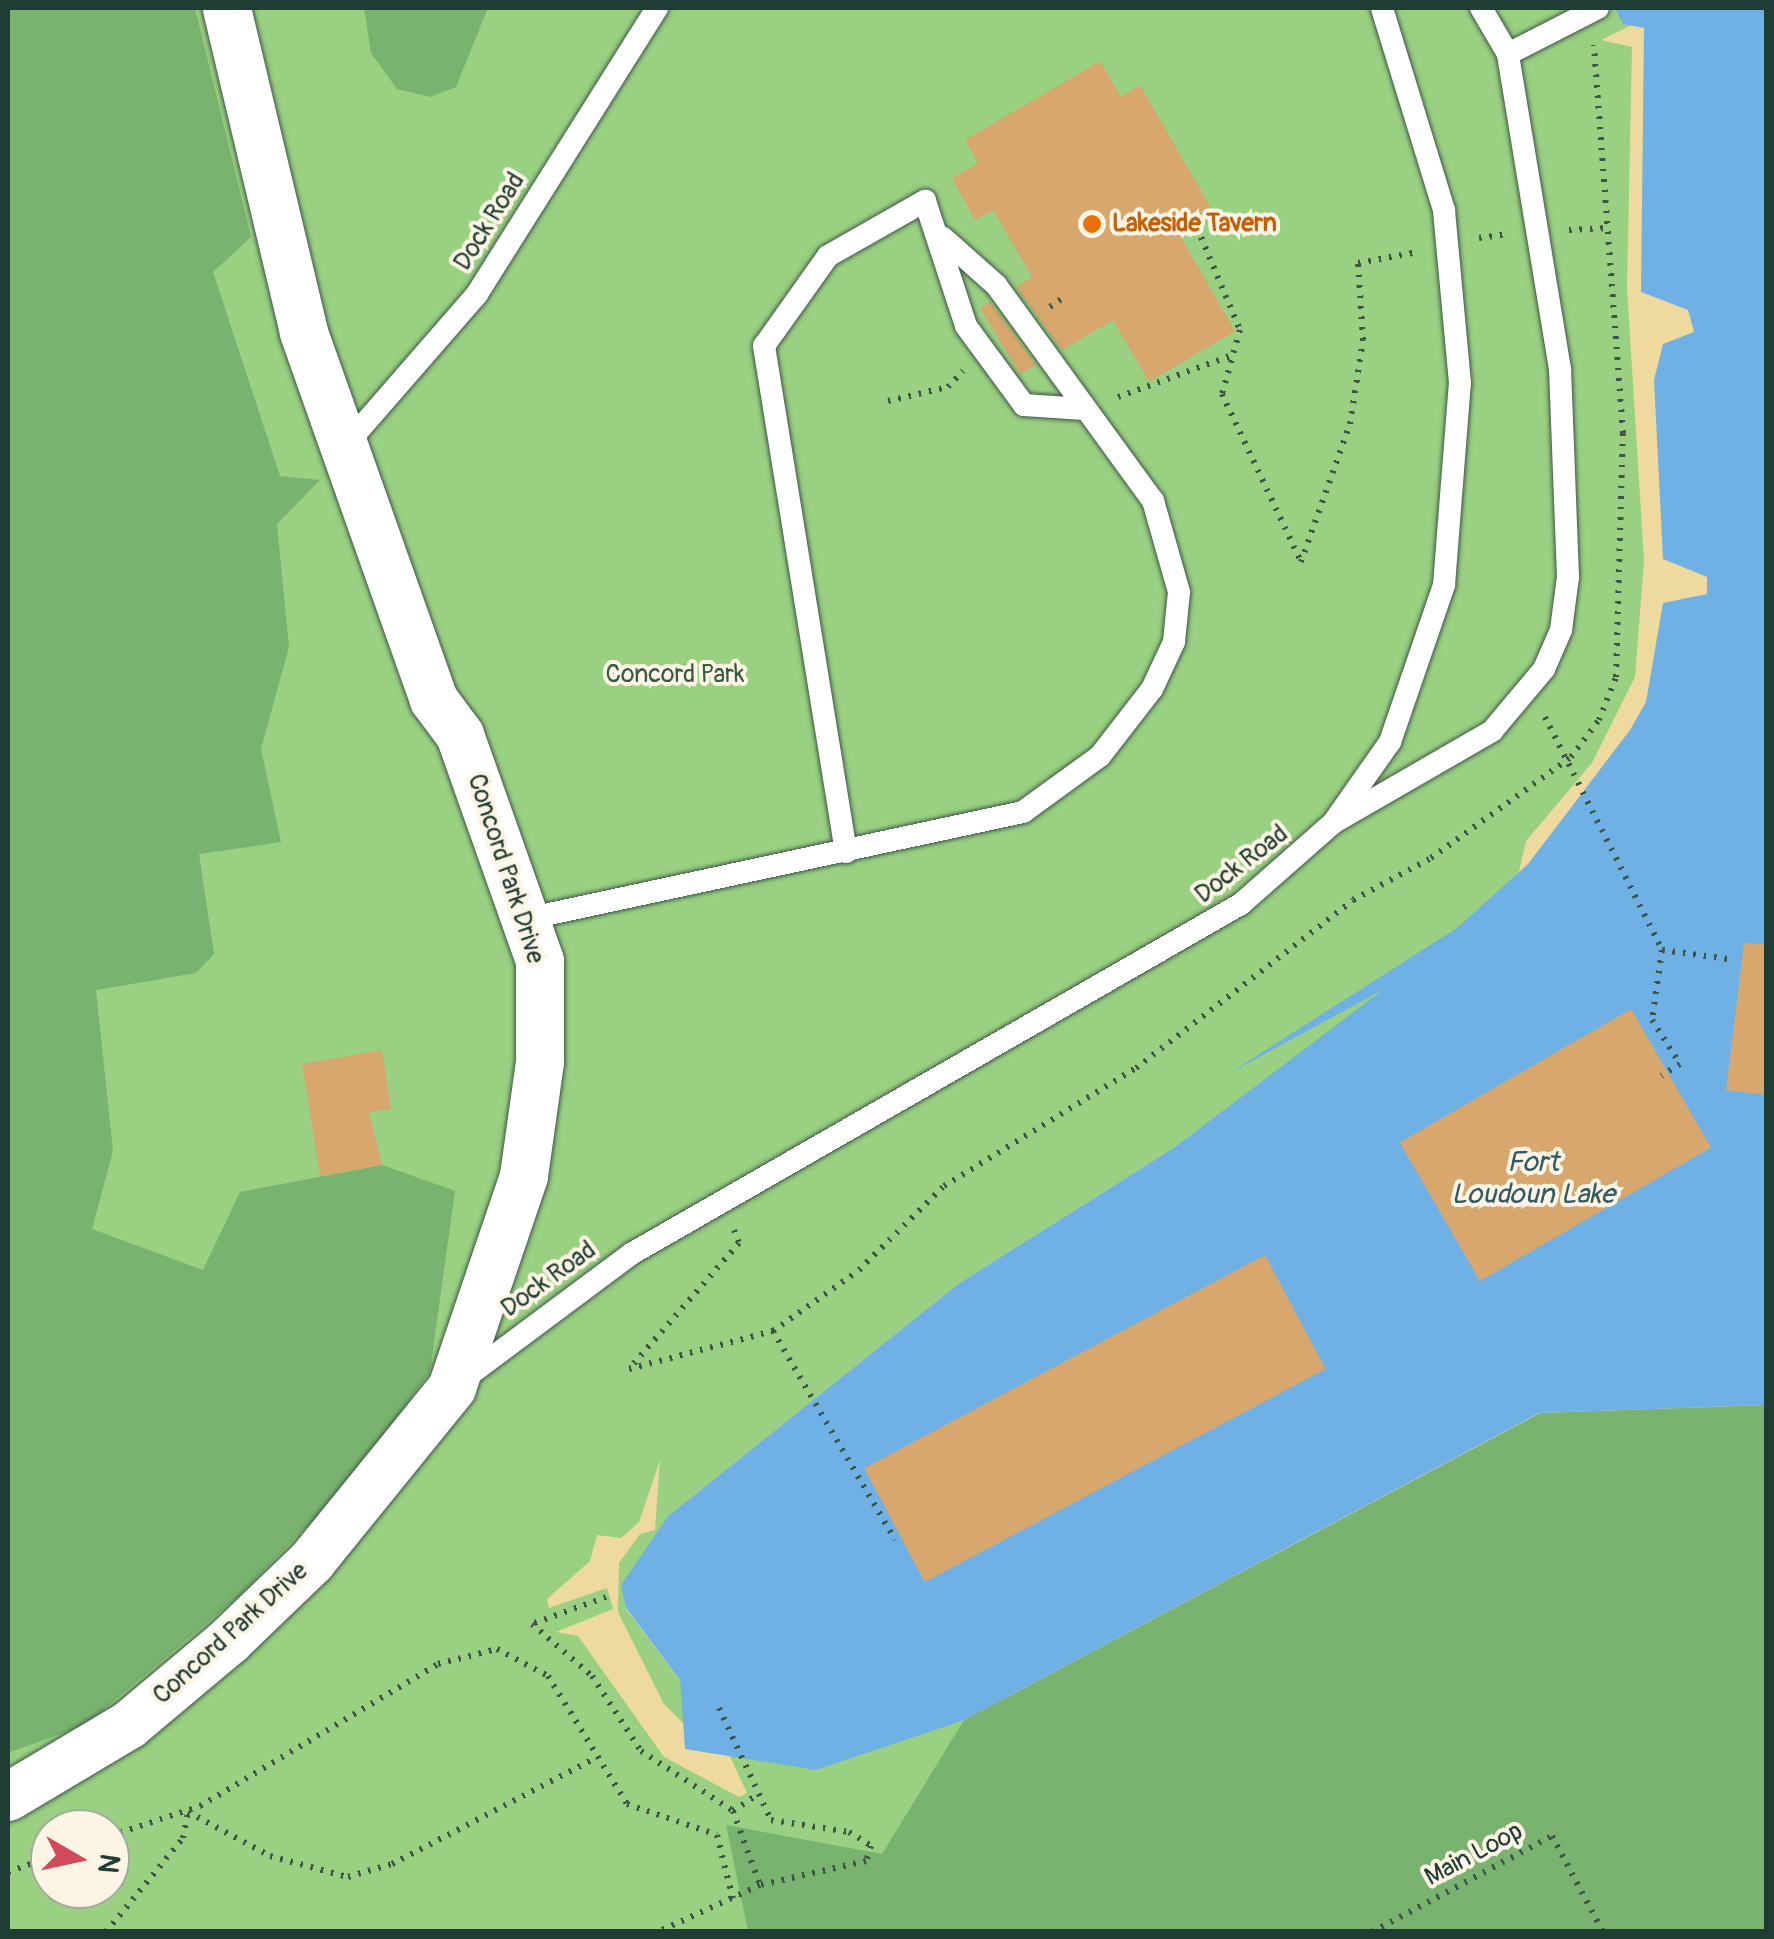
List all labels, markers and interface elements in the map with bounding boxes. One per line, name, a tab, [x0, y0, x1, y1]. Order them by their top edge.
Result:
street label: Dock Road	[448, 168, 532, 276]
place label: Lakeside Tavern	[1112, 209, 1277, 239]
marker: Lakeside Tavern	[1081, 213, 1103, 235]
park label: Concord Park	[606, 660, 744, 690]
street label: Concord Park Drive	[460, 770, 550, 968]
street label: Dock Road	[1190, 819, 1294, 911]
water label: Fort Loudoun Lake	[1451, 1146, 1615, 1212]
street label: Dock Road	[496, 1236, 602, 1324]
street label: Concord Park Drive	[148, 1557, 314, 1711]
north arrow	[30, 1809, 130, 1909]
street label: Main Loop	[1420, 1817, 1528, 1893]
text: N	[89, 1851, 127, 1876]

